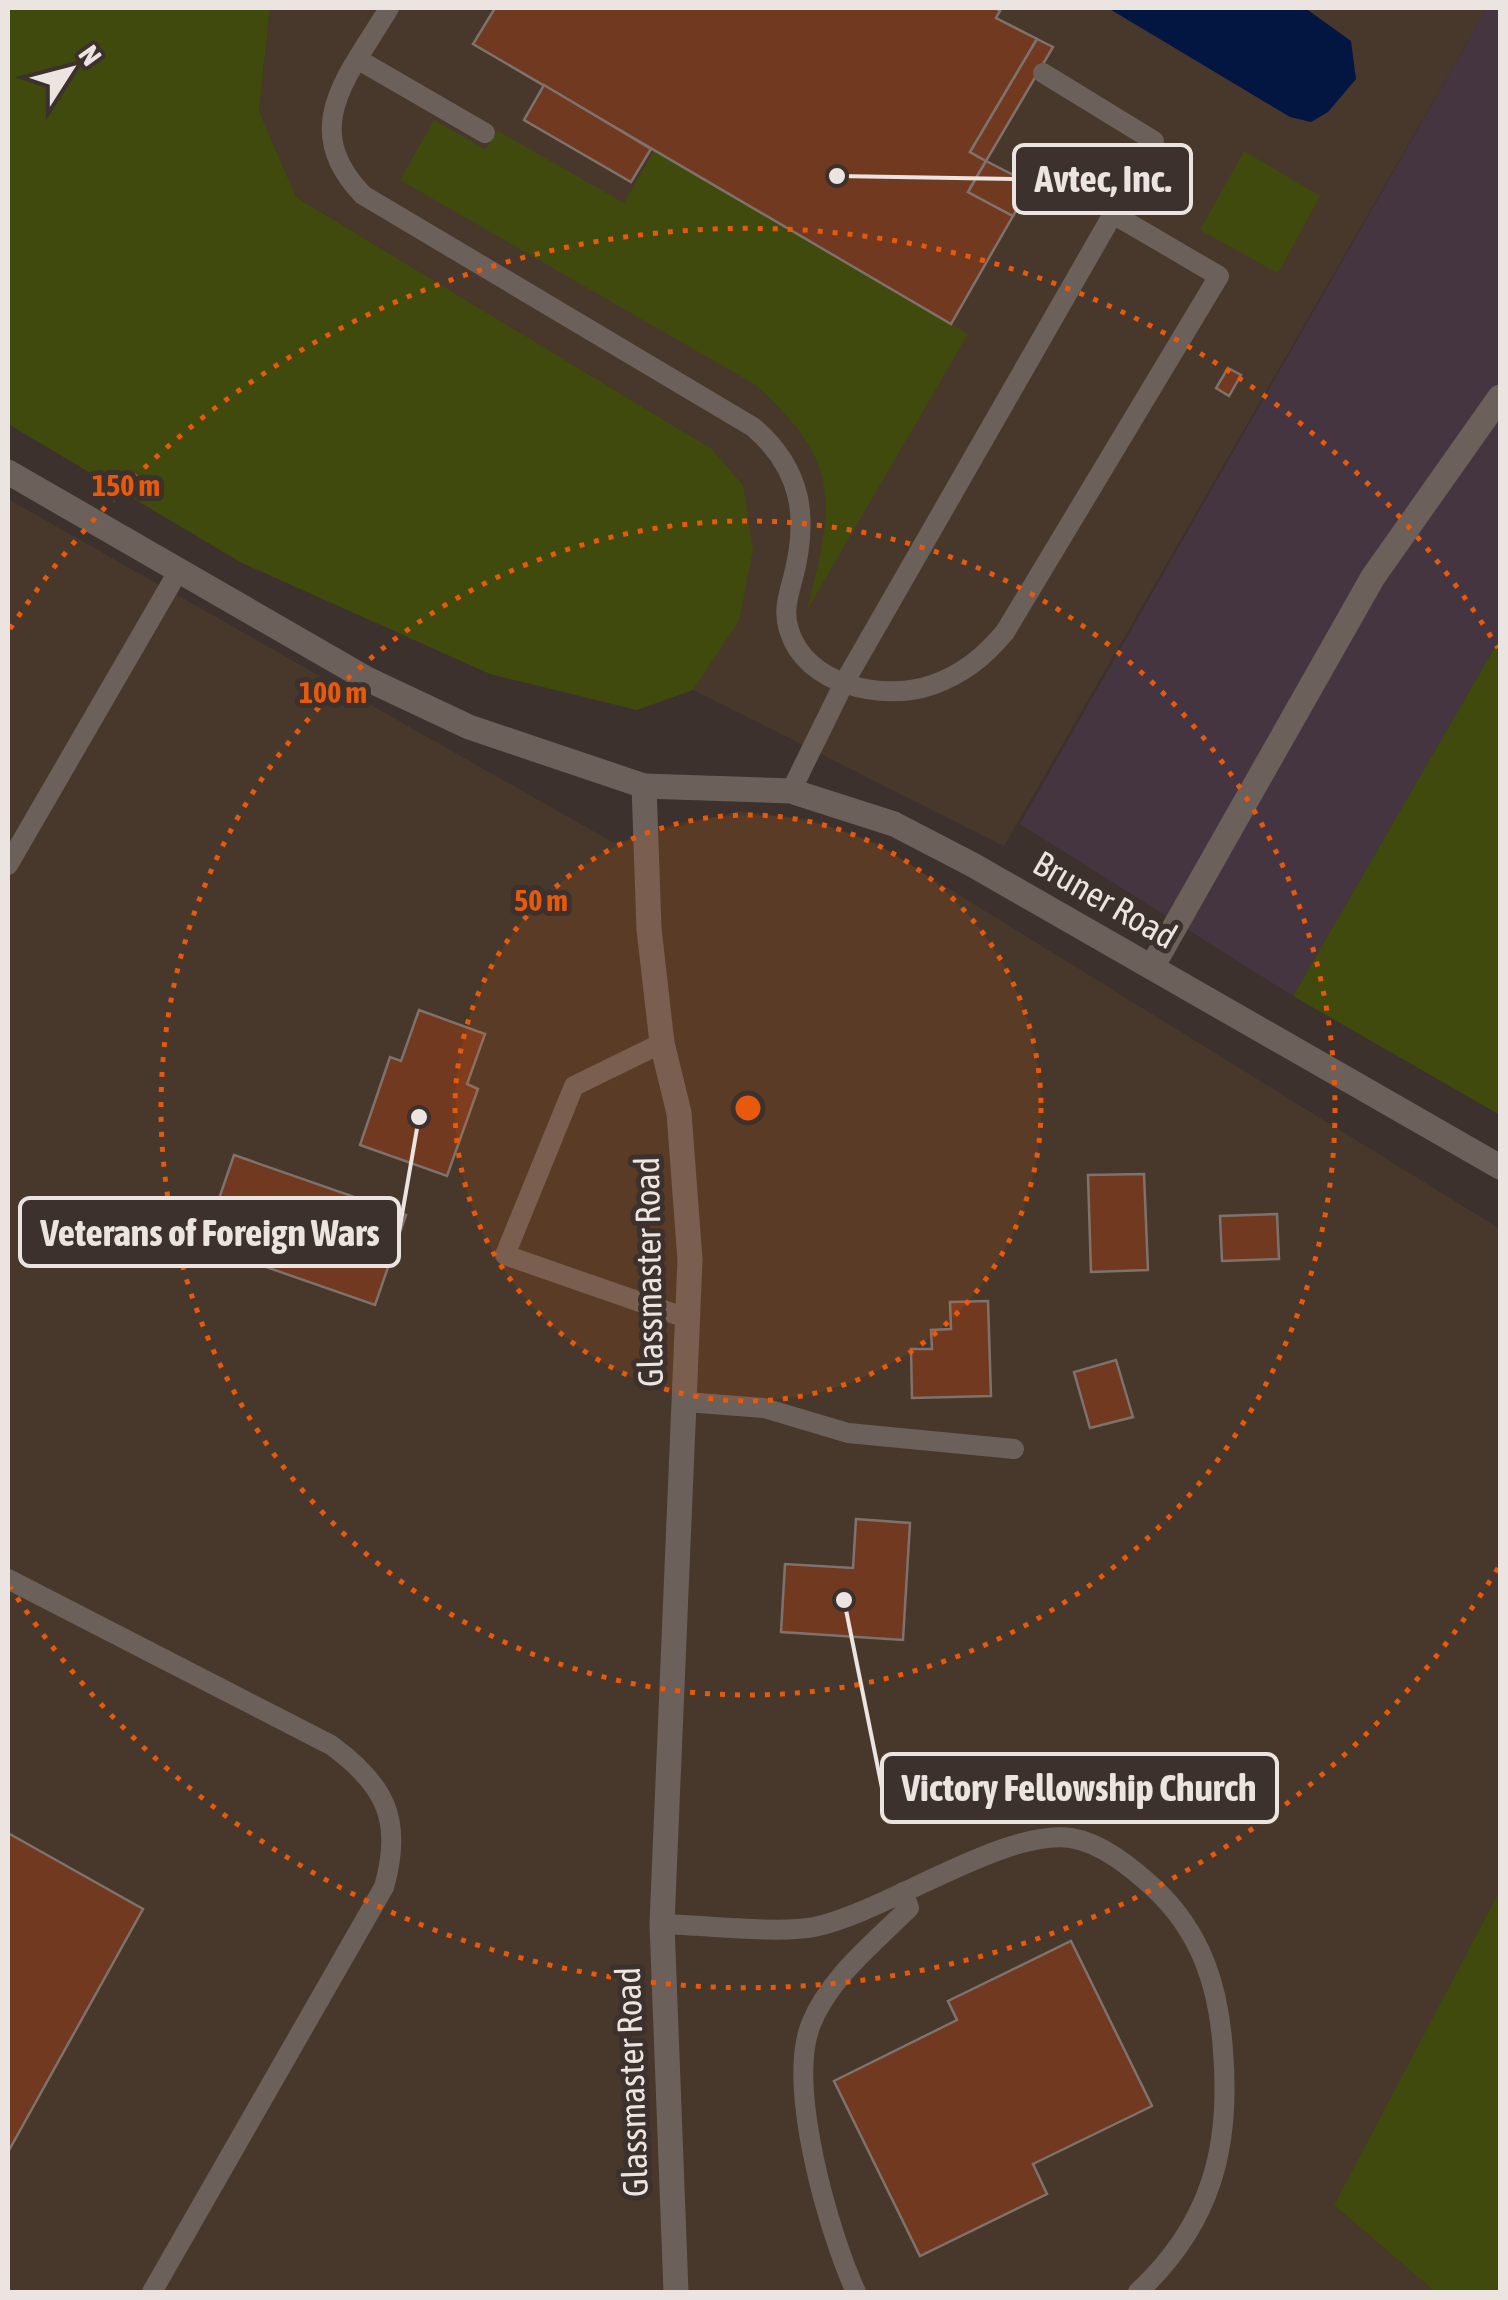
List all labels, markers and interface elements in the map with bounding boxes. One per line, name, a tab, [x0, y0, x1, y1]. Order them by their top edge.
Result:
north arrow	[20, 20, 120, 120]
text: N	[72, 39, 108, 71]
callout: Avtec, Inc.	[1014, 145, 1191, 213]
text: Avtec, Inc.	[1034, 157, 1172, 200]
text: 150 m	[92, 468, 160, 502]
text: 100 m	[299, 675, 367, 709]
street label: Bruner Road	[1027, 842, 1184, 956]
text: 50 m	[514, 883, 568, 917]
centre of rings	[730, 1090, 766, 1126]
street label: Glassmaster Road	[626, 1157, 670, 1387]
callout: Veterans of Foreign Wars	[20, 1198, 399, 1266]
text: Veterans of Foreign Wars	[39, 1211, 380, 1254]
callout: Victory Fellowship Church	[882, 1754, 1277, 1822]
text: Victory Fellowship Church	[900, 1766, 1257, 1809]
street label: Glassmaster Road	[607, 1966, 655, 2198]

